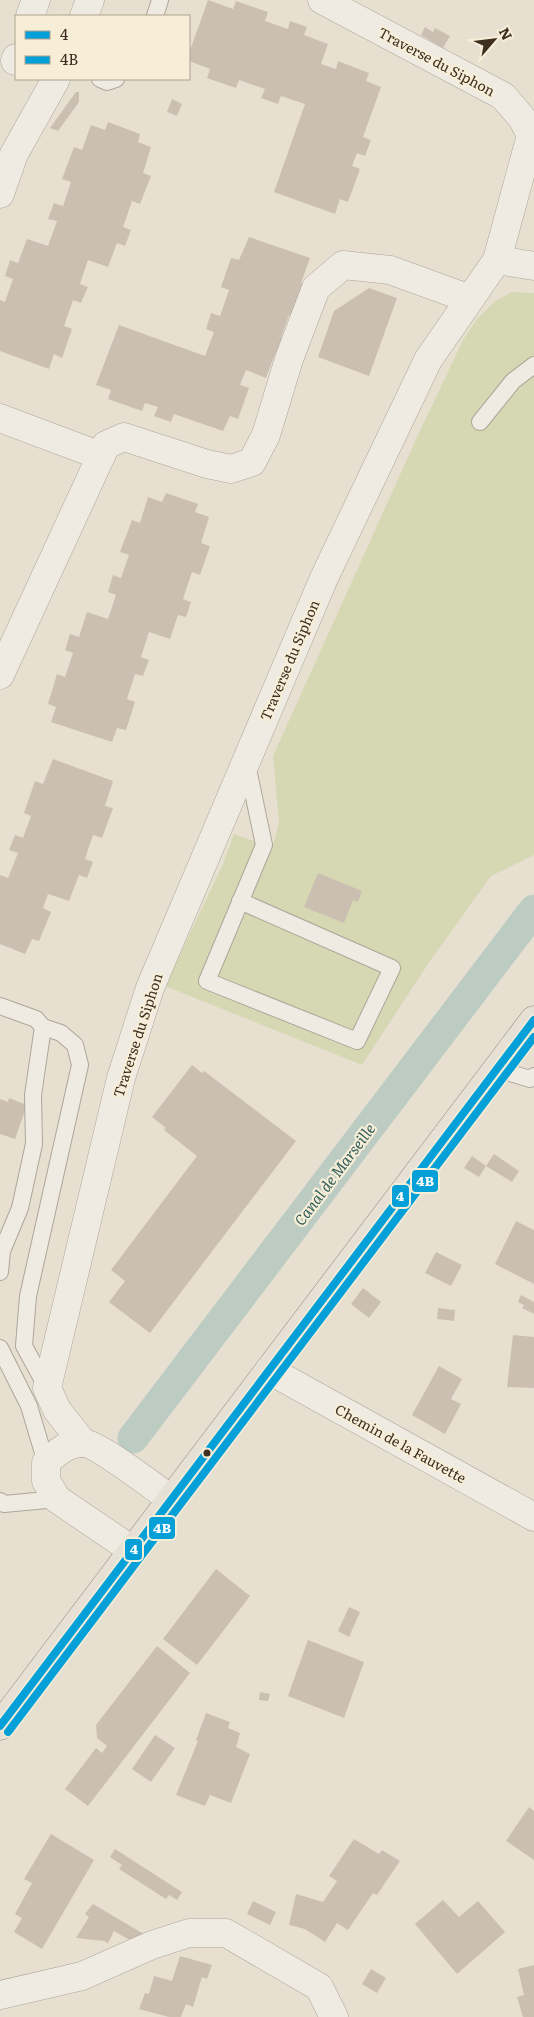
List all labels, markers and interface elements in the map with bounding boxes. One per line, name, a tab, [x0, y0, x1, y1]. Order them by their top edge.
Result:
legend	[15, 15, 190, 80]
north arrow	[469, 15, 519, 65]
text: 4	[60, 22, 68, 45]
street label: Traverse du Siphon	[375, 22, 499, 100]
text: N	[495, 24, 518, 44]
text: 4B	[60, 47, 78, 70]
street label: Traverse du Siphon	[254, 596, 324, 724]
street label: Traverse du Siphon	[107, 970, 167, 1100]
water label: Canal de Marseille	[288, 1118, 380, 1230]
line badge: 4B	[411, 1169, 439, 1193]
text: 4B	[416, 1170, 434, 1190]
line badge: 4	[391, 1184, 410, 1208]
text: 4	[396, 1185, 405, 1205]
street label: Chemin de la Fauvette	[332, 1399, 470, 1487]
unlabelled marker	[202, 1448, 212, 1458]
line badge: 4B	[148, 1516, 176, 1540]
text: 4B	[153, 1517, 171, 1537]
line badge: 4	[124, 1538, 143, 1561]
text: 4	[130, 1538, 139, 1558]

